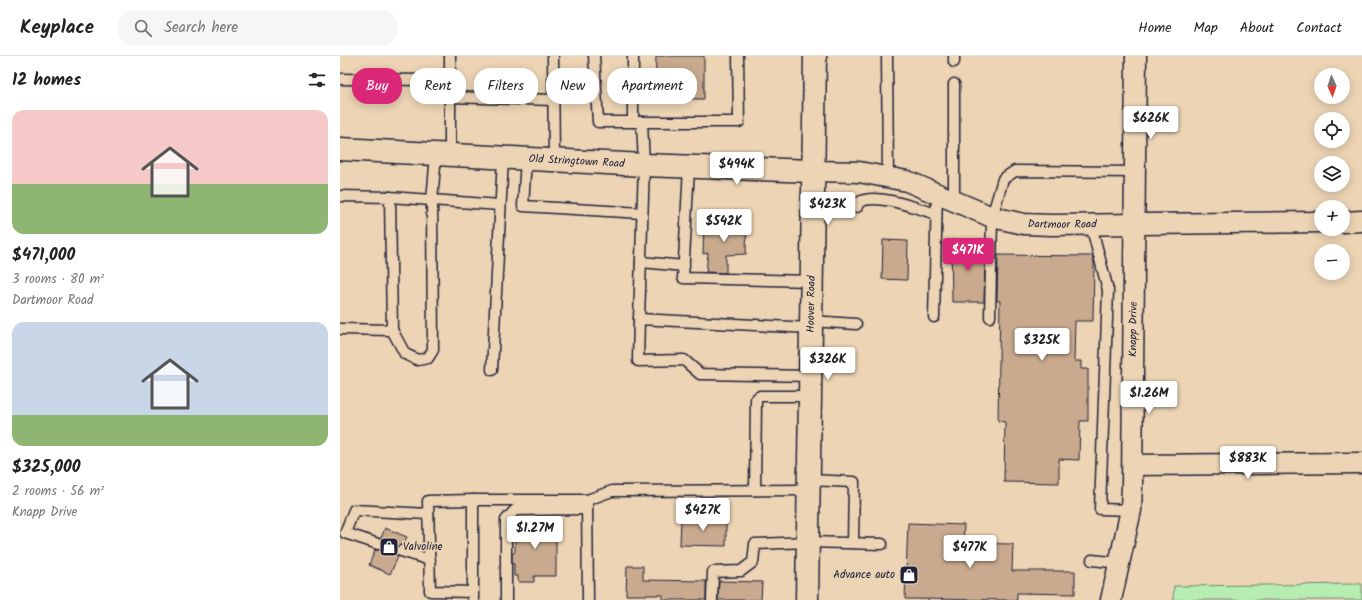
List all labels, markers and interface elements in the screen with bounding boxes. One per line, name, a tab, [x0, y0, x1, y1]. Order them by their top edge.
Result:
search box	[118, 10, 398, 46]
text: Keyplace	[20, 13, 94, 43]
text: Search here	[164, 16, 238, 40]
icon: search	[132, 17, 154, 39]
text: Home	[1138, 17, 1172, 39]
text: Map	[1194, 17, 1218, 39]
text: About	[1240, 17, 1274, 39]
text: Contact	[1296, 17, 1342, 39]
text: 12 homes	[12, 67, 81, 94]
chip: Buy	[352, 68, 402, 104]
chip: Rent	[410, 68, 466, 104]
chip: Filters	[474, 68, 538, 104]
chip: New	[546, 68, 599, 104]
chip: Apartment	[607, 68, 697, 104]
north arrow	[1314, 68, 1350, 104]
map controls	[1314, 68, 1350, 280]
icon: filters	[306, 69, 328, 91]
pin: $626K	[1123, 106, 1179, 140]
text: $626K	[1132, 108, 1170, 129]
button: locate	[1314, 112, 1350, 148]
icon: home	[134, 136, 206, 208]
street label: Old Stringtown Road	[528, 150, 626, 173]
pin: $494K	[709, 152, 765, 186]
text: $494K	[719, 154, 755, 175]
button: layers	[1314, 156, 1350, 192]
pin: $423K	[800, 192, 856, 226]
text: $423K	[809, 194, 847, 215]
button: +	[1314, 200, 1350, 236]
pin: $542K	[696, 209, 752, 243]
text: $542K	[706, 211, 742, 232]
street label: Dartmoor Road	[1027, 215, 1097, 234]
pin: $471K	[940, 238, 996, 272]
text: $471K	[952, 240, 984, 261]
text: $471,000	[12, 242, 75, 269]
button: −	[1314, 244, 1350, 280]
text: 3 rooms · 80 m²	[12, 269, 104, 290]
street label: Hoover Road	[802, 275, 821, 333]
text: Dartmoor Road	[12, 290, 94, 311]
street label: Knapp Drive	[1124, 301, 1143, 357]
pin: $325K	[1014, 328, 1070, 362]
text: $325K	[1024, 330, 1060, 351]
pin: $326K	[800, 347, 856, 381]
icon: home	[134, 348, 206, 420]
text: $326K	[809, 349, 847, 370]
pin: $1.26M	[1116, 381, 1182, 415]
text: $1.26M	[1129, 383, 1169, 404]
pin: $883K	[1220, 446, 1276, 480]
text: $883K	[1229, 448, 1267, 469]
text: $325,000	[12, 454, 81, 481]
text: 2 rooms · 56 m²	[12, 481, 104, 502]
pin: $427K	[675, 498, 731, 532]
text: $427K	[685, 500, 721, 521]
text: Knapp Drive	[12, 502, 77, 523]
pin: $1.27M	[502, 516, 568, 550]
text: $1.27M	[516, 518, 554, 539]
pin: $477K	[942, 535, 998, 569]
shop icon: Valvoline	[378, 536, 400, 558]
text: $477K	[953, 537, 987, 558]
place label: Valvoline	[403, 538, 443, 556]
shop icon: Advance auto	[898, 564, 920, 586]
place label: Advance auto	[833, 566, 895, 584]

